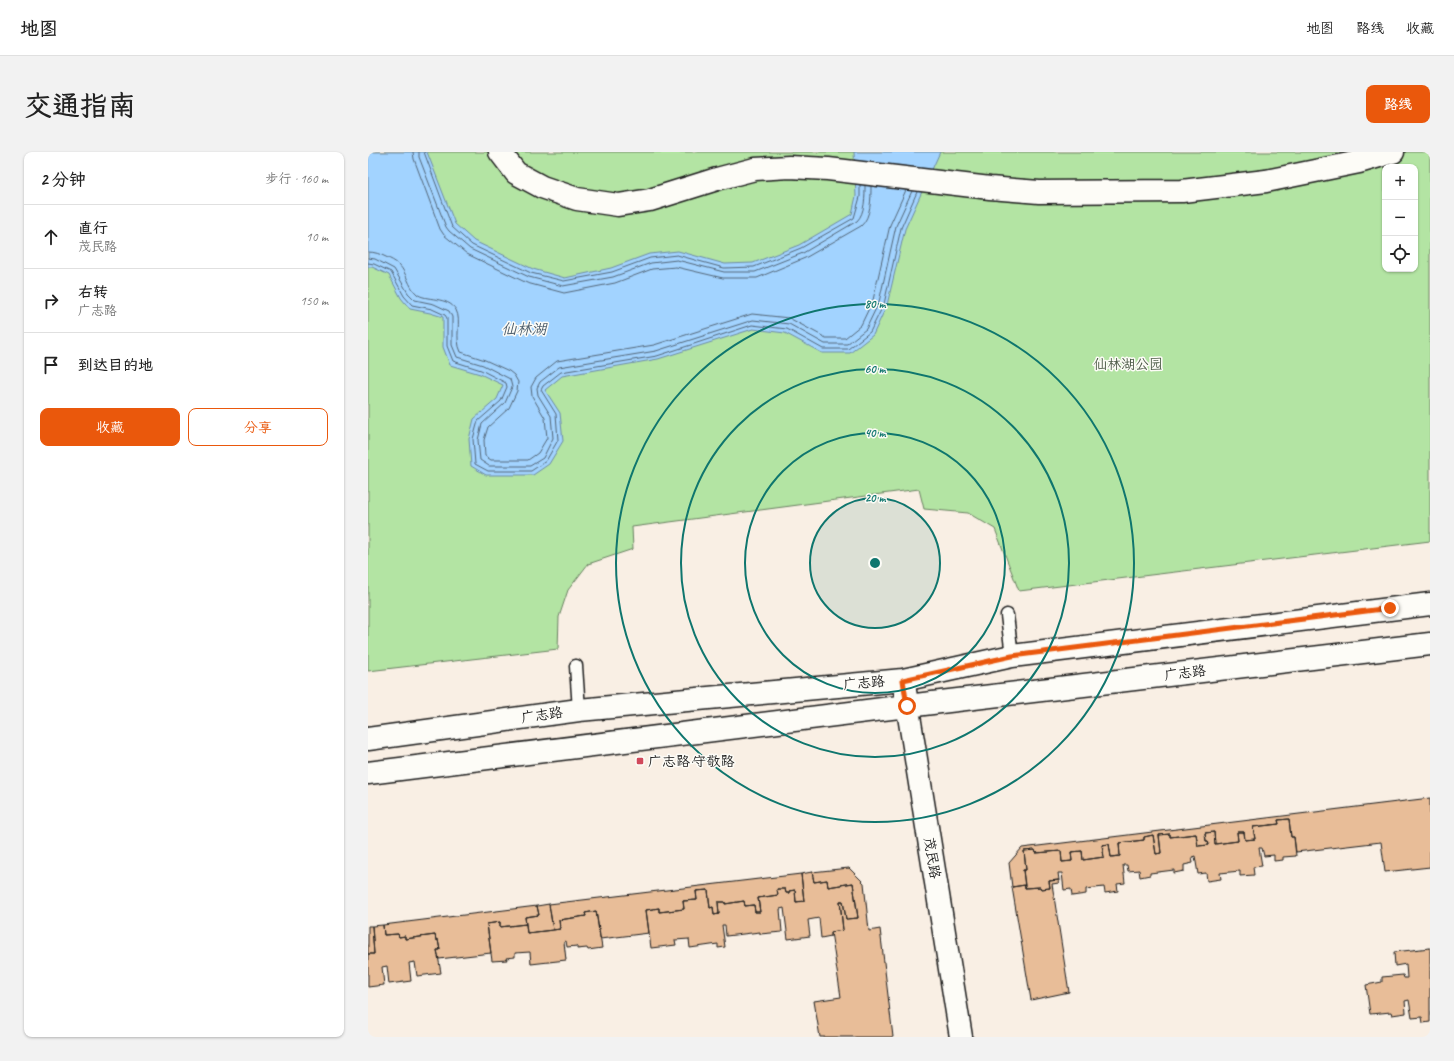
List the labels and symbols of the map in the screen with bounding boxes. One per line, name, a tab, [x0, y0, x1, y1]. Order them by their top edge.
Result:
text: 80 m	[865, 296, 886, 312]
water label: 仙林湖	[501, 320, 548, 339]
park label: 仙林湖公园	[1093, 356, 1163, 373]
text: 60 m	[865, 361, 887, 377]
text: 40 m	[865, 425, 886, 441]
text: 20 m	[865, 490, 886, 506]
centre of rings	[868, 556, 882, 570]
route end	[1381, 599, 1399, 617]
street label: 广志路	[1163, 662, 1207, 684]
street label: 广志路	[842, 673, 886, 693]
route start	[898, 697, 916, 715]
street label: 广志路	[520, 704, 564, 726]
place label: 广志路·守敬路	[648, 753, 735, 770]
marker: 广志路·守敬路	[635, 756, 645, 766]
street label: 茂民路	[920, 836, 944, 880]

